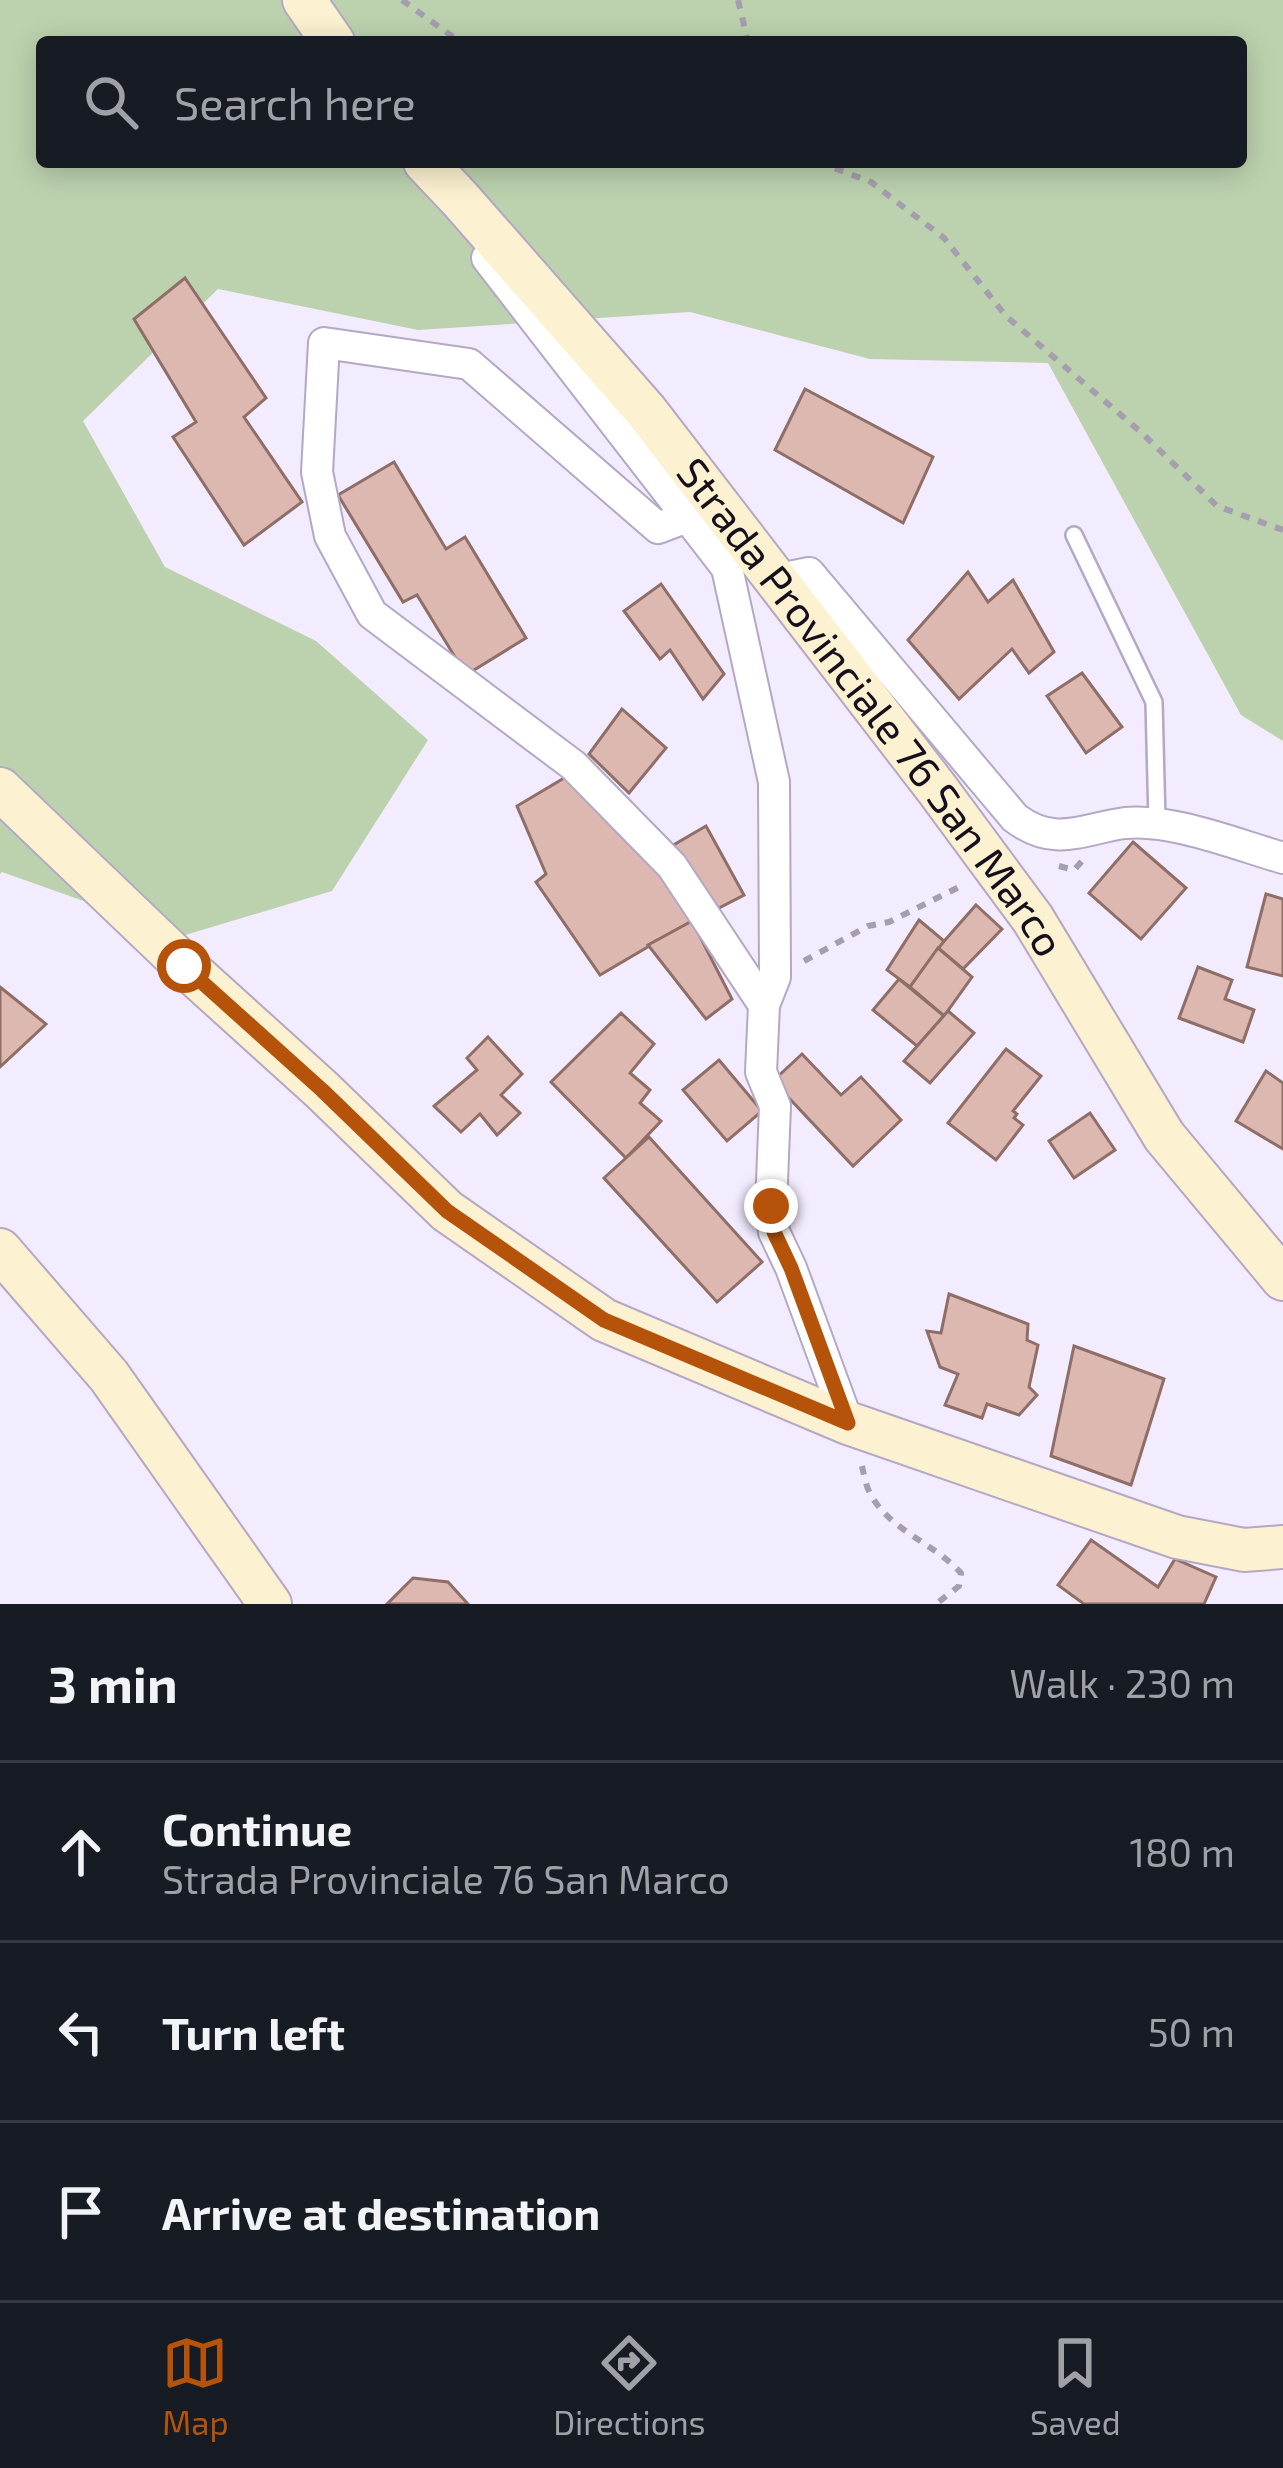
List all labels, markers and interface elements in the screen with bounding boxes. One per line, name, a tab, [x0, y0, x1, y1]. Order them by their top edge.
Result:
search box	[36, 36, 1247, 168]
icon: search	[78, 69, 144, 135]
text: Search here	[174, 75, 416, 129]
street label: Strada Provinciale 76 San Marco	[668, 447, 1076, 964]
route start	[157, 939, 211, 993]
route end	[744, 1179, 798, 1233]
text: 3 min	[48, 1652, 178, 1713]
text: Walk · 230 m	[1009, 1659, 1235, 1706]
text: Continue	[162, 1801, 352, 1855]
icon: ahead	[48, 1819, 114, 1885]
text: 180 m	[1129, 1828, 1235, 1875]
text: Strada Provinciale 76 San Marco	[162, 1855, 730, 1902]
icon: left	[48, 1999, 114, 2065]
text: Turn left	[162, 2005, 345, 2059]
text: 50 m	[1148, 2008, 1235, 2055]
icon: arrive	[48, 2179, 114, 2245]
text: Arrive at destination	[162, 2185, 600, 2239]
tab: Map	[162, 2330, 229, 2442]
tab: Directions	[553, 2330, 705, 2442]
tab: Saved	[1030, 2330, 1121, 2442]

